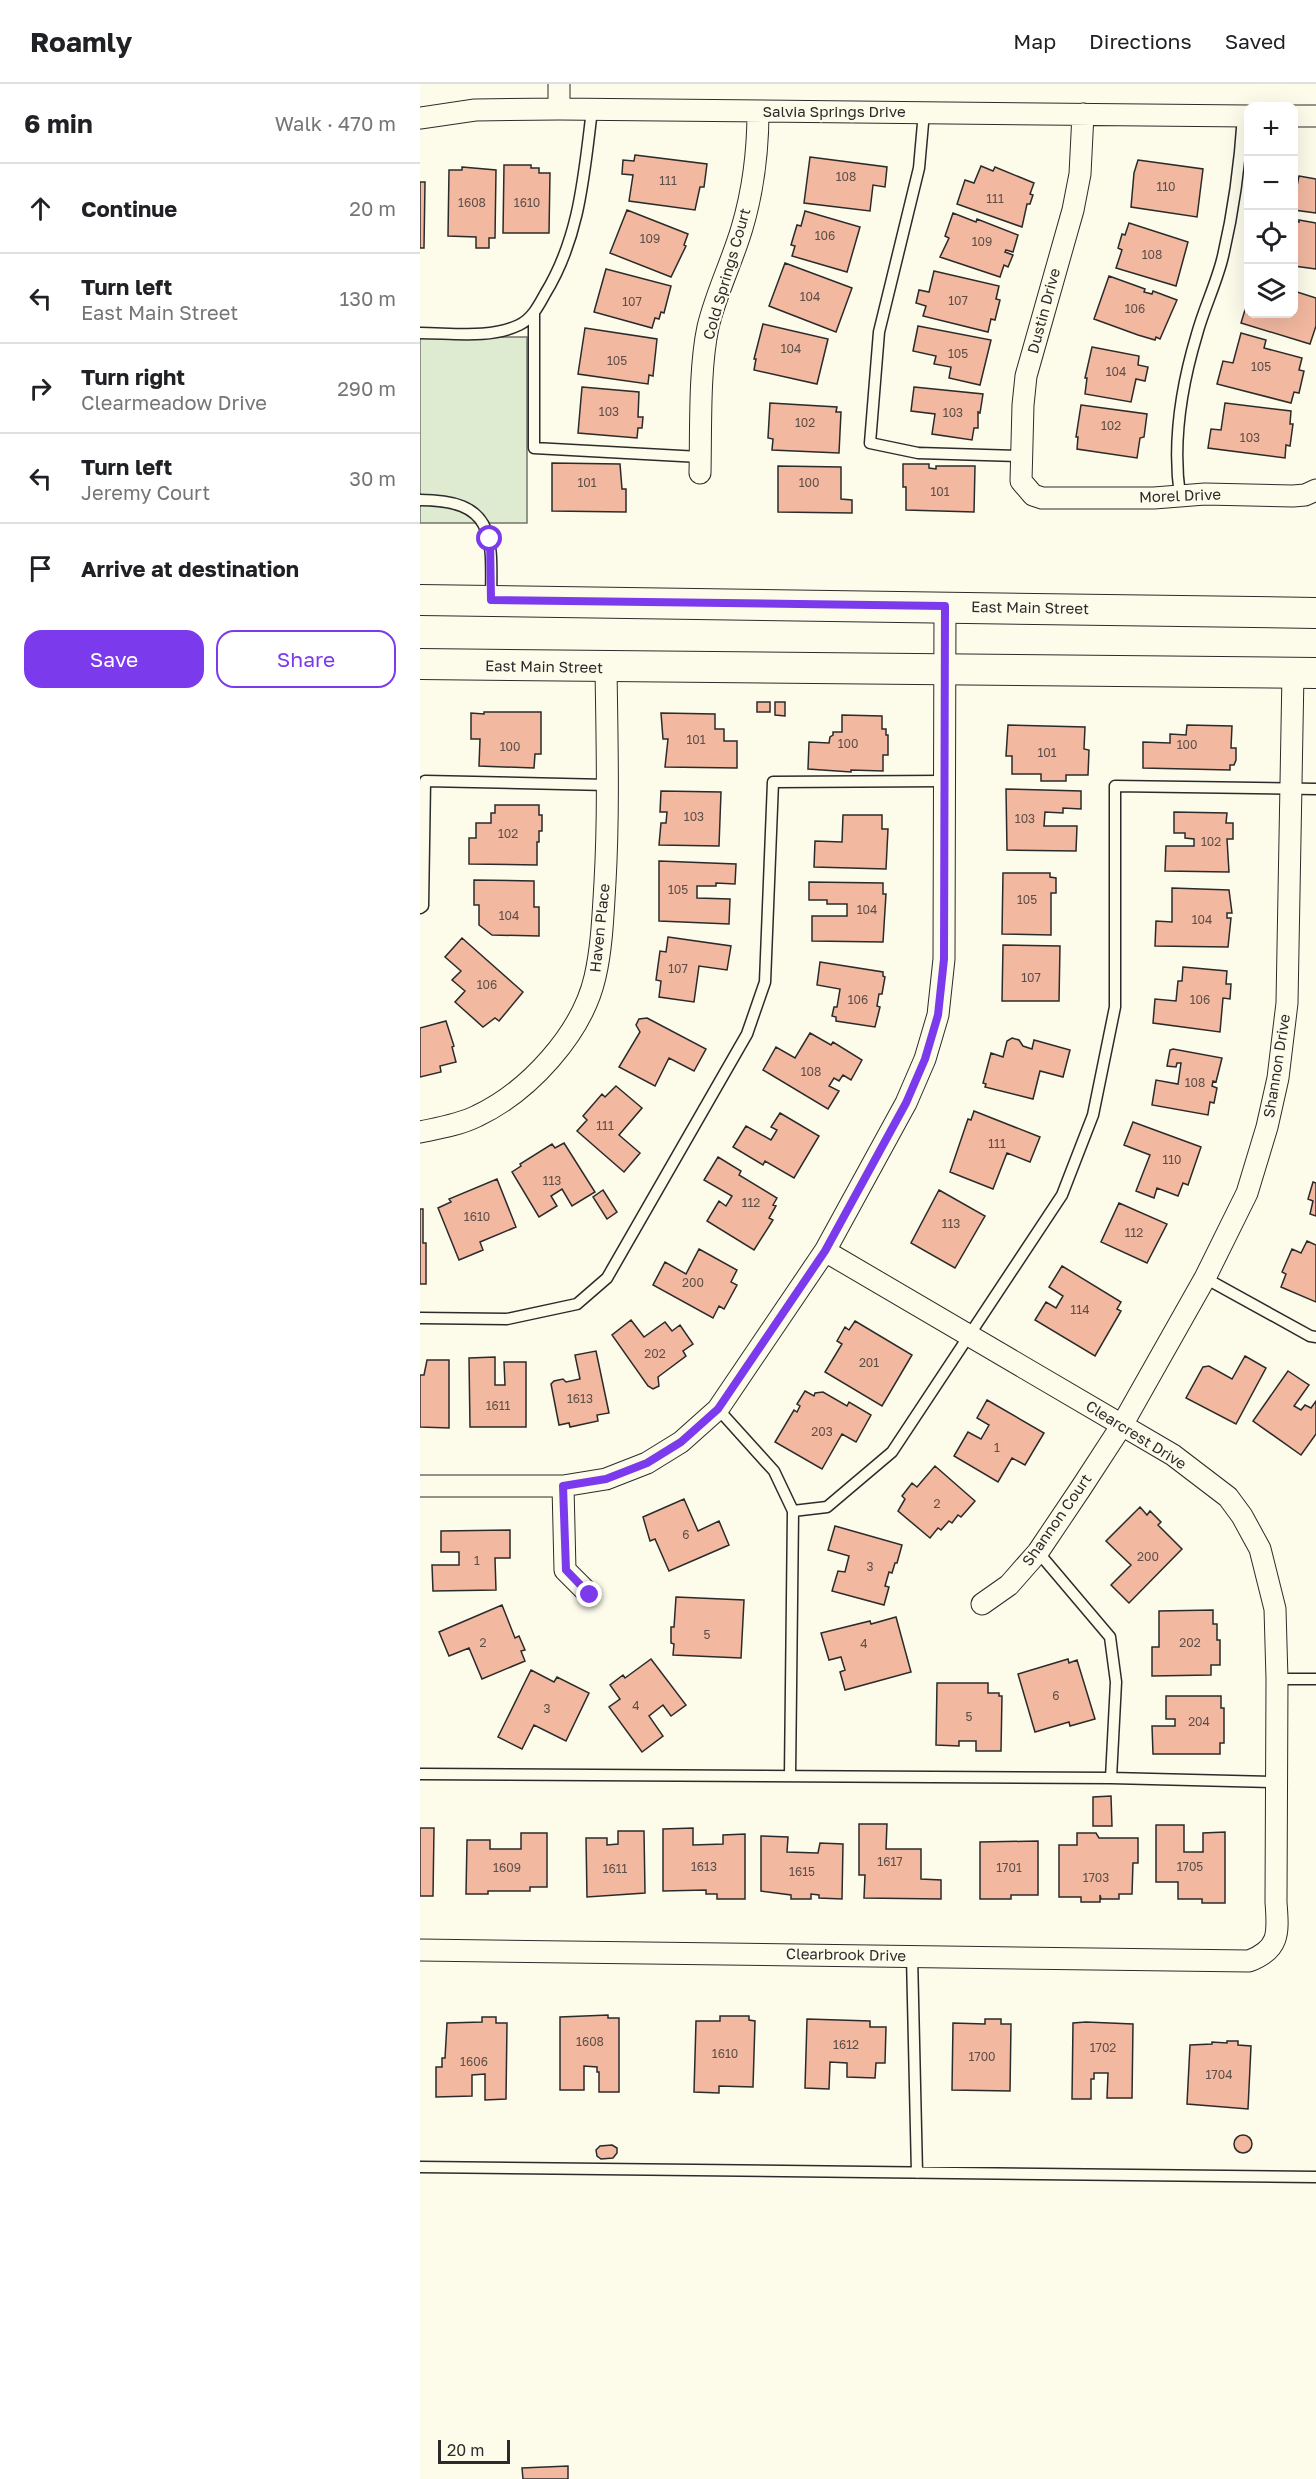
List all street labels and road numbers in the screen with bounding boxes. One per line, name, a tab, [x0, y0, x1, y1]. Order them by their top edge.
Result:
street label: Salvia Springs Drive	[762, 102, 906, 120]
street label: Cold Springs Court	[699, 206, 753, 342]
street label: Dustin Drive	[1023, 266, 1063, 355]
street label: Morel Drive	[1139, 485, 1222, 505]
street label: East Main Street	[971, 597, 1089, 617]
street label: East Main Street	[485, 656, 603, 676]
street label: Haven Place	[585, 882, 613, 973]
street label: Shannon Drive	[1259, 1012, 1293, 1119]
street label: Clearcrest Drive	[1083, 1396, 1190, 1472]
street label: Shannon Court	[1018, 1470, 1095, 1569]
street label: Clearbrook Drive	[786, 1944, 907, 1964]

